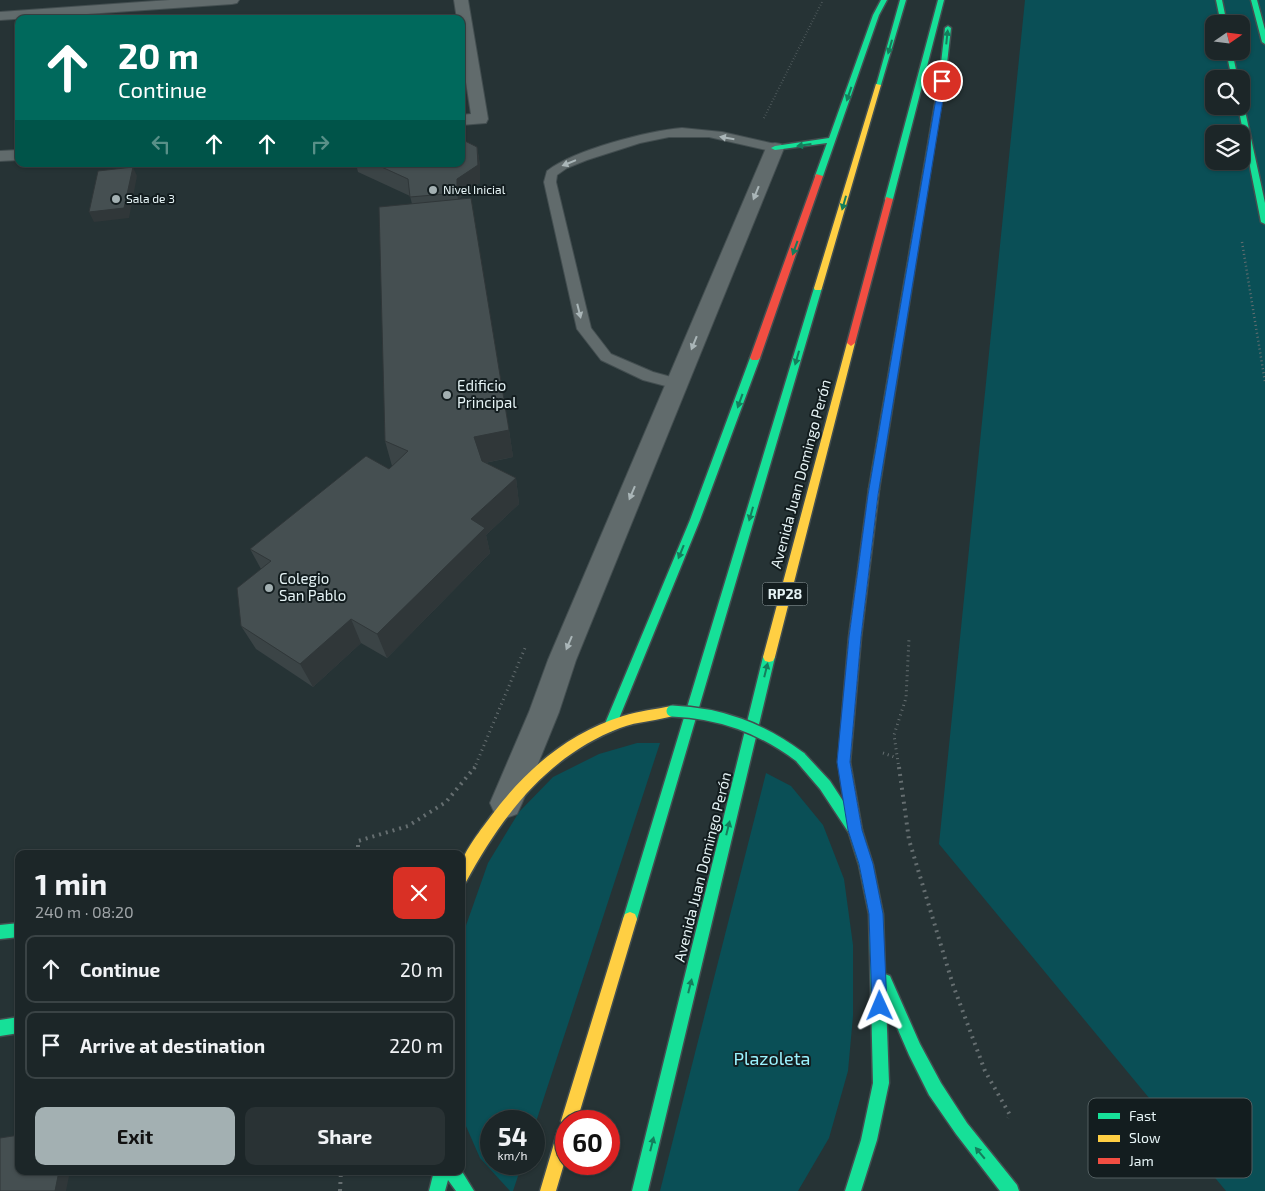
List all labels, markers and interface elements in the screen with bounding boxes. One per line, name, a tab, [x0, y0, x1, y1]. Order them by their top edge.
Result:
north arrow	[1205, 15, 1250, 60]
map controls	[1205, 15, 1250, 170]
one-way arrow	[943, 29, 951, 45]
text: 20 m	[118, 34, 199, 76]
icon: ahead	[35, 35, 100, 100]
one-way arrow	[885, 39, 893, 54]
pin	[921, 60, 963, 102]
icon: arrive	[928, 67, 956, 95]
button: search	[1205, 70, 1250, 115]
text: Continue	[118, 76, 207, 102]
one-way arrow	[844, 87, 852, 102]
button: layers	[1205, 125, 1250, 170]
icon: left	[147, 130, 175, 158]
icon: ahead	[200, 130, 228, 158]
icon: ahead	[253, 130, 281, 158]
icon: right	[306, 130, 334, 158]
one-way arrow	[718, 133, 734, 141]
one-way arrow	[796, 141, 812, 149]
one-way arrow	[561, 159, 576, 167]
place label: Nivel Inicial	[443, 182, 506, 196]
marker: Nivel Inicial	[427, 184, 439, 196]
one-way arrow	[752, 186, 760, 201]
place label: Sala de 3	[126, 191, 175, 205]
marker: Sala de 3	[110, 193, 122, 205]
one-way arrow	[839, 195, 847, 210]
one-way arrow	[791, 241, 799, 256]
one-way arrow	[575, 304, 583, 319]
one-way arrow	[690, 336, 698, 350]
one-way arrow	[793, 351, 801, 366]
place label: Edificio Principal	[457, 376, 517, 411]
street label: Avenida Juan Domingo Perón	[766, 377, 834, 570]
marker: Edificio Principal	[441, 389, 453, 401]
one-way arrow	[736, 394, 744, 409]
one-way arrow	[627, 486, 635, 500]
one-way arrow	[747, 507, 755, 522]
one-way arrow	[677, 545, 685, 559]
place label: Colegio San Pablo	[279, 569, 346, 604]
marker: Colegio San Pablo	[263, 582, 275, 594]
road number: RP28	[762, 582, 808, 606]
one-way arrow	[565, 636, 573, 651]
one-way arrow	[762, 662, 770, 677]
street label: Avenida Juan Domingo Perón	[670, 770, 734, 964]
one-way arrow	[724, 820, 732, 835]
text: 1 min	[35, 865, 107, 901]
button: close	[393, 867, 445, 919]
text: 240 m · 08:20	[35, 902, 134, 921]
icon: ahead	[37, 955, 65, 983]
text: Continue	[80, 958, 160, 981]
text: 20 m	[400, 958, 443, 981]
one-way arrow	[686, 978, 694, 993]
position arrow	[853, 979, 905, 1031]
icon: arrive	[37, 1031, 65, 1059]
text: Arrive at destination	[80, 1034, 265, 1057]
text: 220 m	[389, 1034, 443, 1057]
park label: Plazoleta	[734, 1047, 811, 1069]
legend	[1088, 1098, 1252, 1178]
button: Exit	[35, 1107, 235, 1165]
button: Share	[245, 1107, 445, 1165]
text: Fast	[1129, 1107, 1156, 1124]
speed limit sign: 60	[555, 1110, 620, 1175]
text: 54	[498, 1121, 527, 1151]
text: Slow	[1129, 1129, 1161, 1146]
one-way arrow	[648, 1136, 656, 1151]
one-way arrow	[975, 1147, 986, 1160]
text: km/h	[498, 1148, 527, 1162]
text: Jam	[1129, 1152, 1154, 1169]

